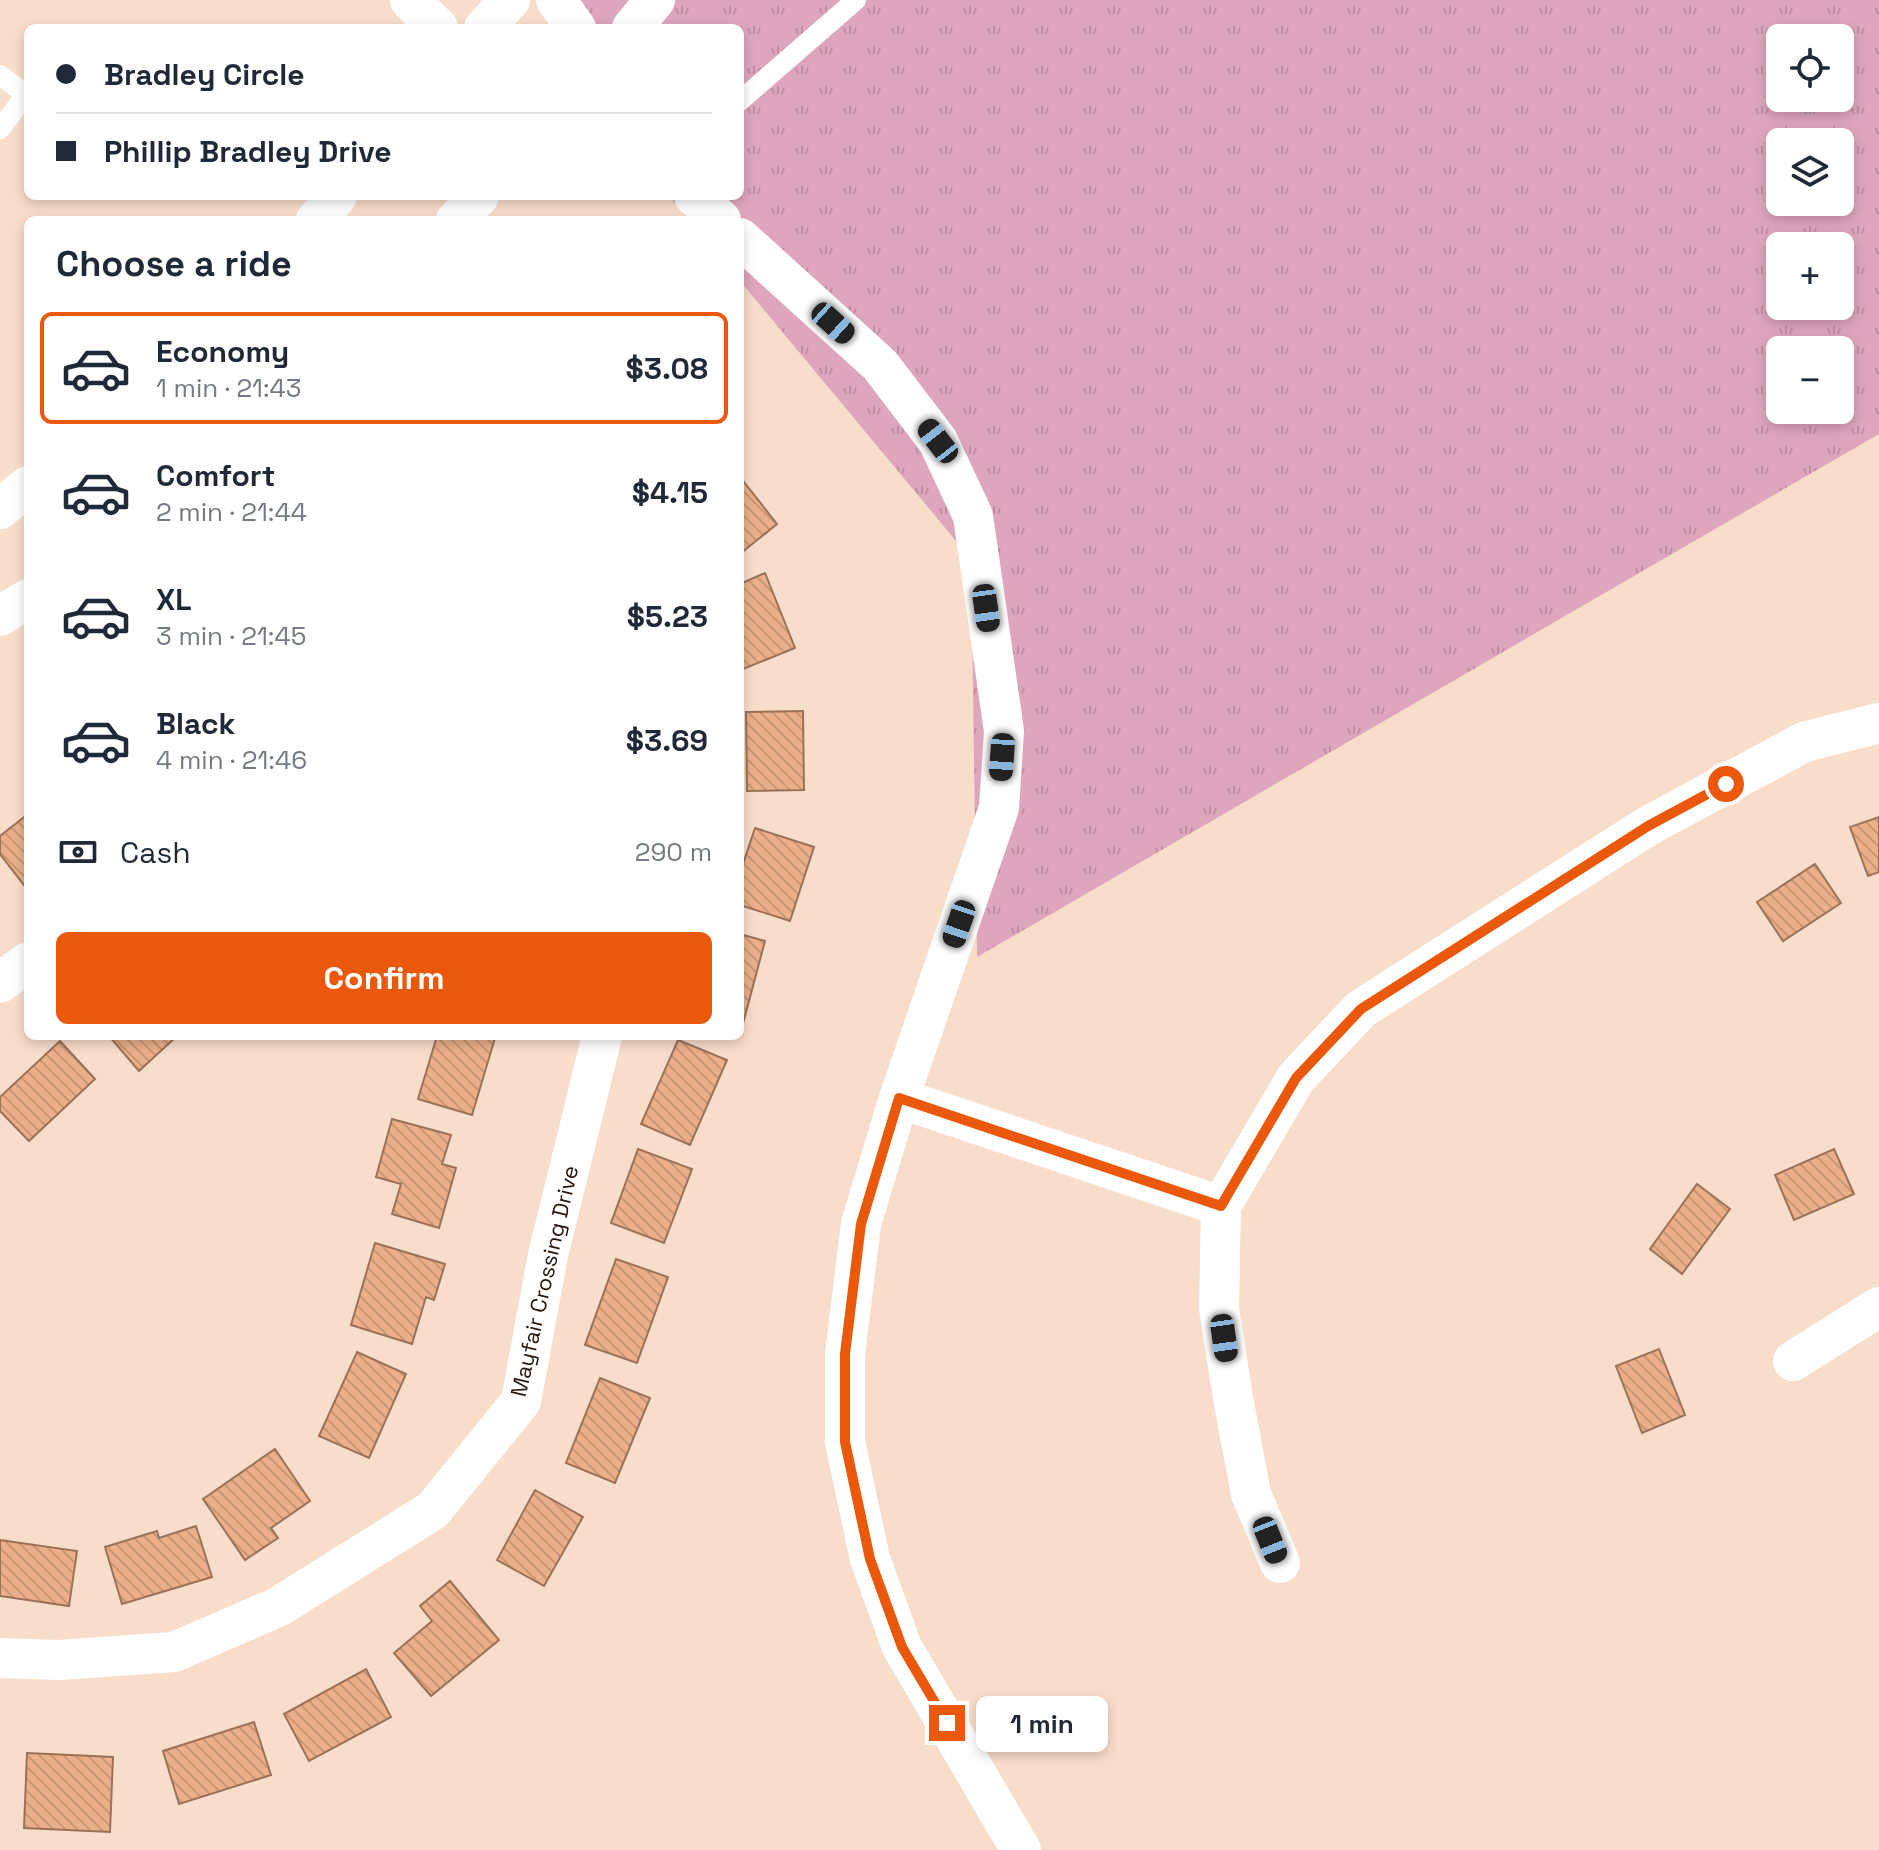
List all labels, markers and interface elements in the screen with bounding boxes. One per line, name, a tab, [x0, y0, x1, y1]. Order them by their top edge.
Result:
map controls	[1766, 24, 1854, 424]
button: locate	[1766, 24, 1854, 112]
text: Bradley Circle	[104, 55, 305, 94]
button: layers	[1766, 128, 1854, 216]
text: Phillip Bradley Drive	[104, 132, 391, 171]
button: +	[1766, 232, 1854, 320]
text: Choose a ride	[56, 241, 292, 287]
car	[807, 298, 859, 348]
icon: car	[60, 332, 132, 404]
text: Economy	[156, 332, 289, 371]
button: −	[1766, 336, 1854, 424]
text: $3.08	[626, 349, 708, 388]
text: 1 min · 21:43	[156, 371, 302, 405]
car	[914, 415, 962, 467]
icon: car	[60, 456, 132, 528]
text: Comfort	[156, 456, 275, 495]
text: $4.15	[632, 473, 708, 512]
text: 2 min · 21:44	[156, 495, 307, 529]
icon: car	[60, 580, 132, 652]
text: XL	[156, 580, 192, 619]
car	[971, 583, 1001, 633]
text: $5.23	[627, 597, 708, 636]
text: 3 min · 21:45	[156, 619, 306, 653]
icon: car	[60, 704, 132, 776]
text: Black	[156, 704, 235, 743]
text: $3.69	[626, 721, 708, 760]
car	[988, 732, 1016, 782]
text: 4 min · 21:46	[156, 743, 307, 777]
route start	[1708, 766, 1744, 802]
icon: cash	[56, 830, 100, 874]
text: Cash	[120, 833, 191, 872]
text: 290 m	[635, 835, 712, 869]
car	[940, 897, 978, 951]
button: Confirm	[56, 932, 712, 1024]
street label: Mayfair Crossing Drive	[504, 1163, 584, 1399]
car	[1209, 1313, 1239, 1363]
car	[1250, 1513, 1290, 1567]
callout: 1 min	[975, 1695, 1107, 1751]
route end	[929, 1705, 965, 1741]
text: 1 min	[1010, 1707, 1074, 1741]

